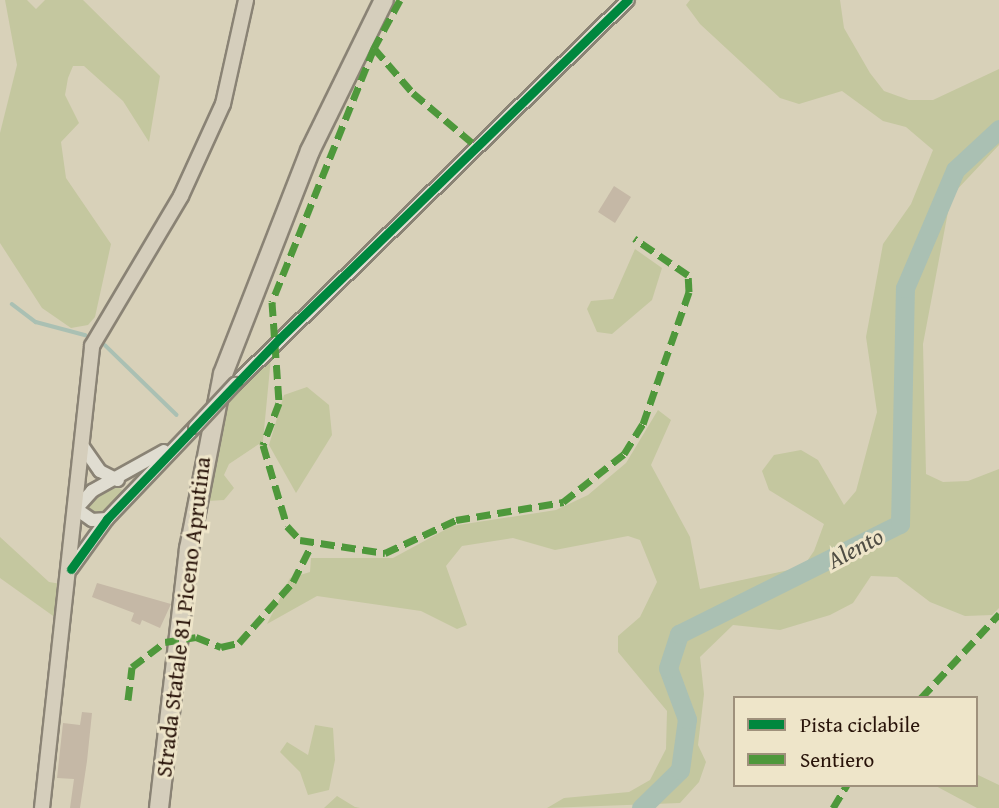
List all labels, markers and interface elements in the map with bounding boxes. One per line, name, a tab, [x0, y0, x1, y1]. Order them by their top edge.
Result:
street label: Strada Statale 81 Piceno Aprutina	[150, 455, 216, 779]
water label: Alento	[822, 521, 888, 575]
legend	[733, 696, 978, 787]
text: Pista ciclabile	[800, 709, 920, 740]
text: Sentiero	[800, 744, 874, 775]

